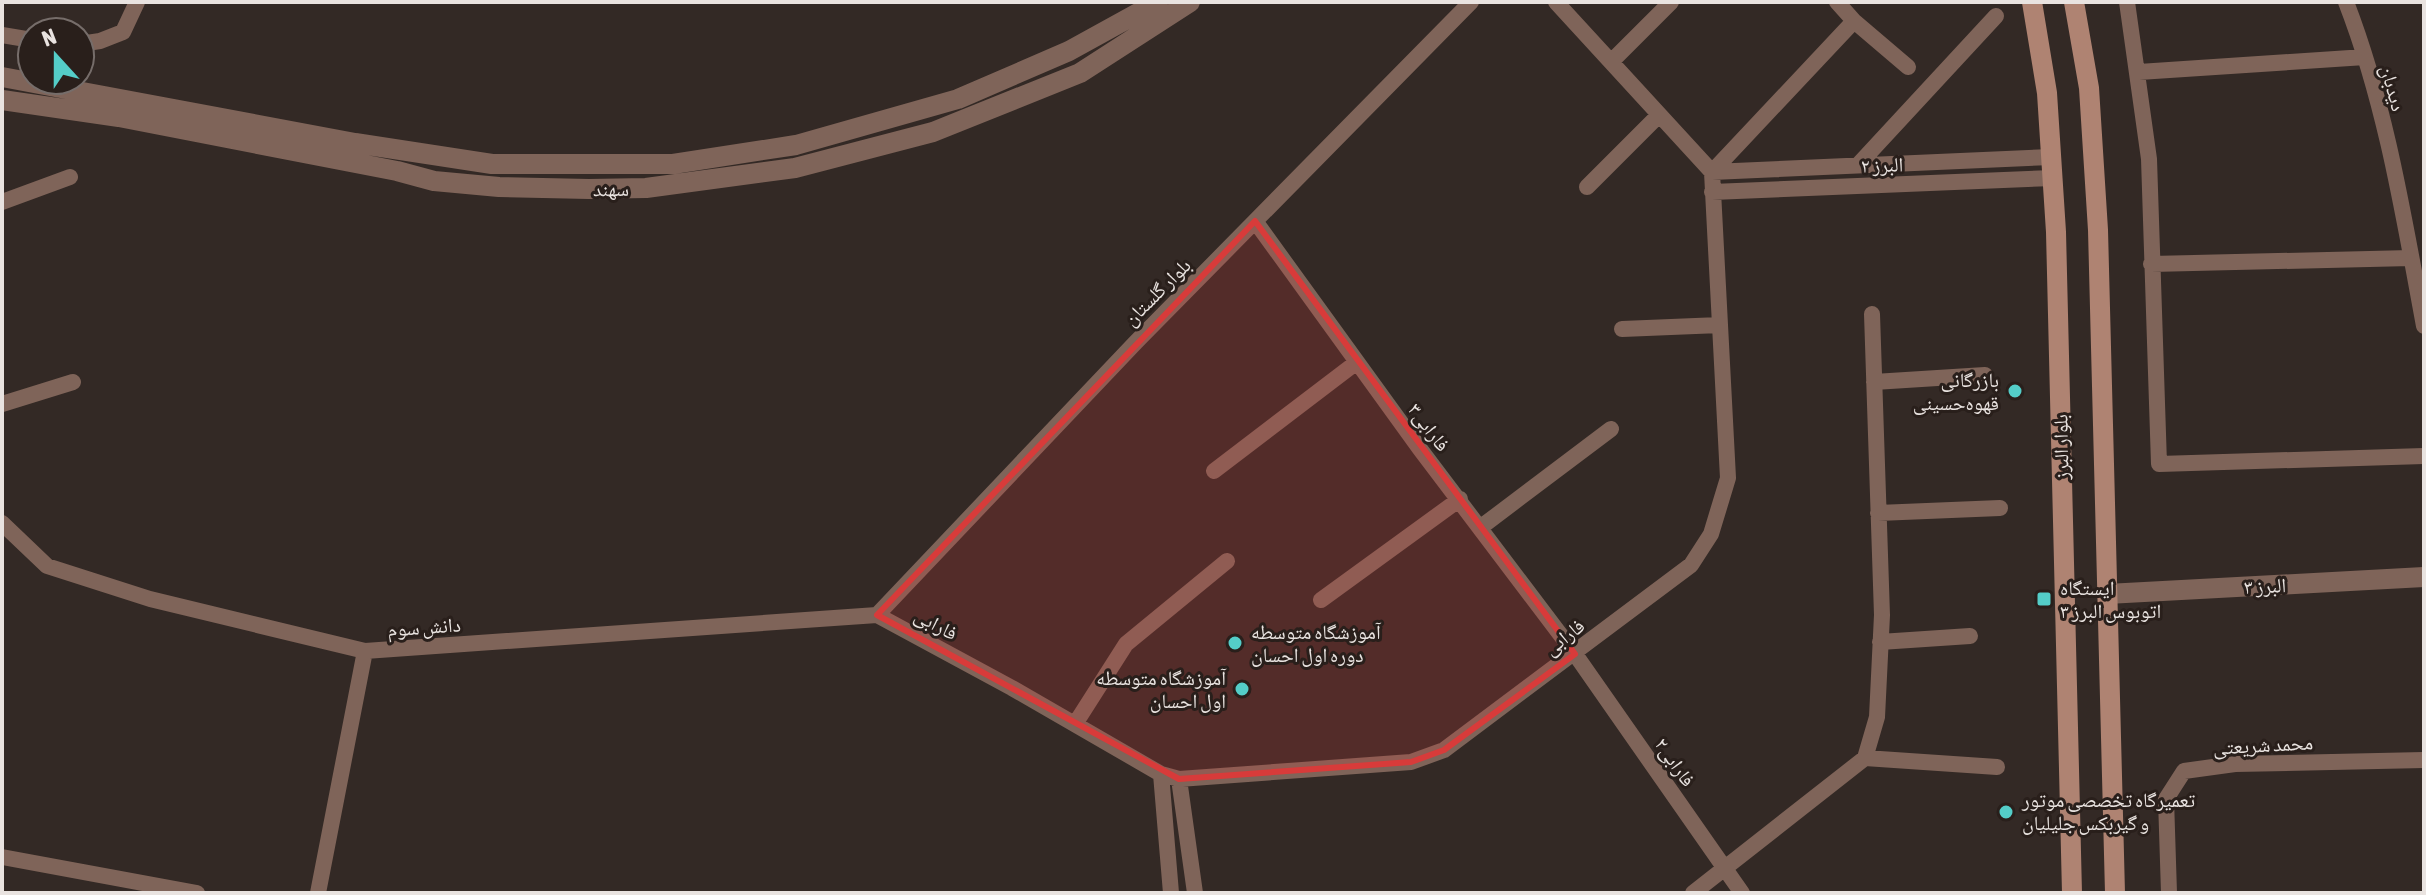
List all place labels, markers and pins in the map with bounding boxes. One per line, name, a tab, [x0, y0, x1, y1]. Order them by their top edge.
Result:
place label: بازرگانی قهوه‌حسینی	[1913, 368, 1999, 415]
marker: بازرگانی قهوه‌حسینی	[2006, 382, 2024, 400]
place label: ایستگاه اتوبوس البرز ۳	[2060, 576, 2161, 623]
marker: ایستگاه اتوبوس البرز ۳	[2035, 590, 2053, 608]
place label: آموزشگاه متوسطه دوره اول احسان	[1251, 620, 1382, 667]
marker: آموزشگاه متوسطه دوره اول احسان	[1226, 634, 1244, 652]
place label: آموزشگاه متوسطه اول احسان	[1096, 666, 1227, 713]
marker: آموزشگاه متوسطه اول احسان	[1233, 680, 1251, 698]
place label: تعمیرگاه تخصصی موتور و گیربکس جلیلیان	[2021, 788, 2195, 835]
marker: تعمیرگاه تخصصی موتور و گیربکس جلیلیان	[1997, 803, 2015, 821]

